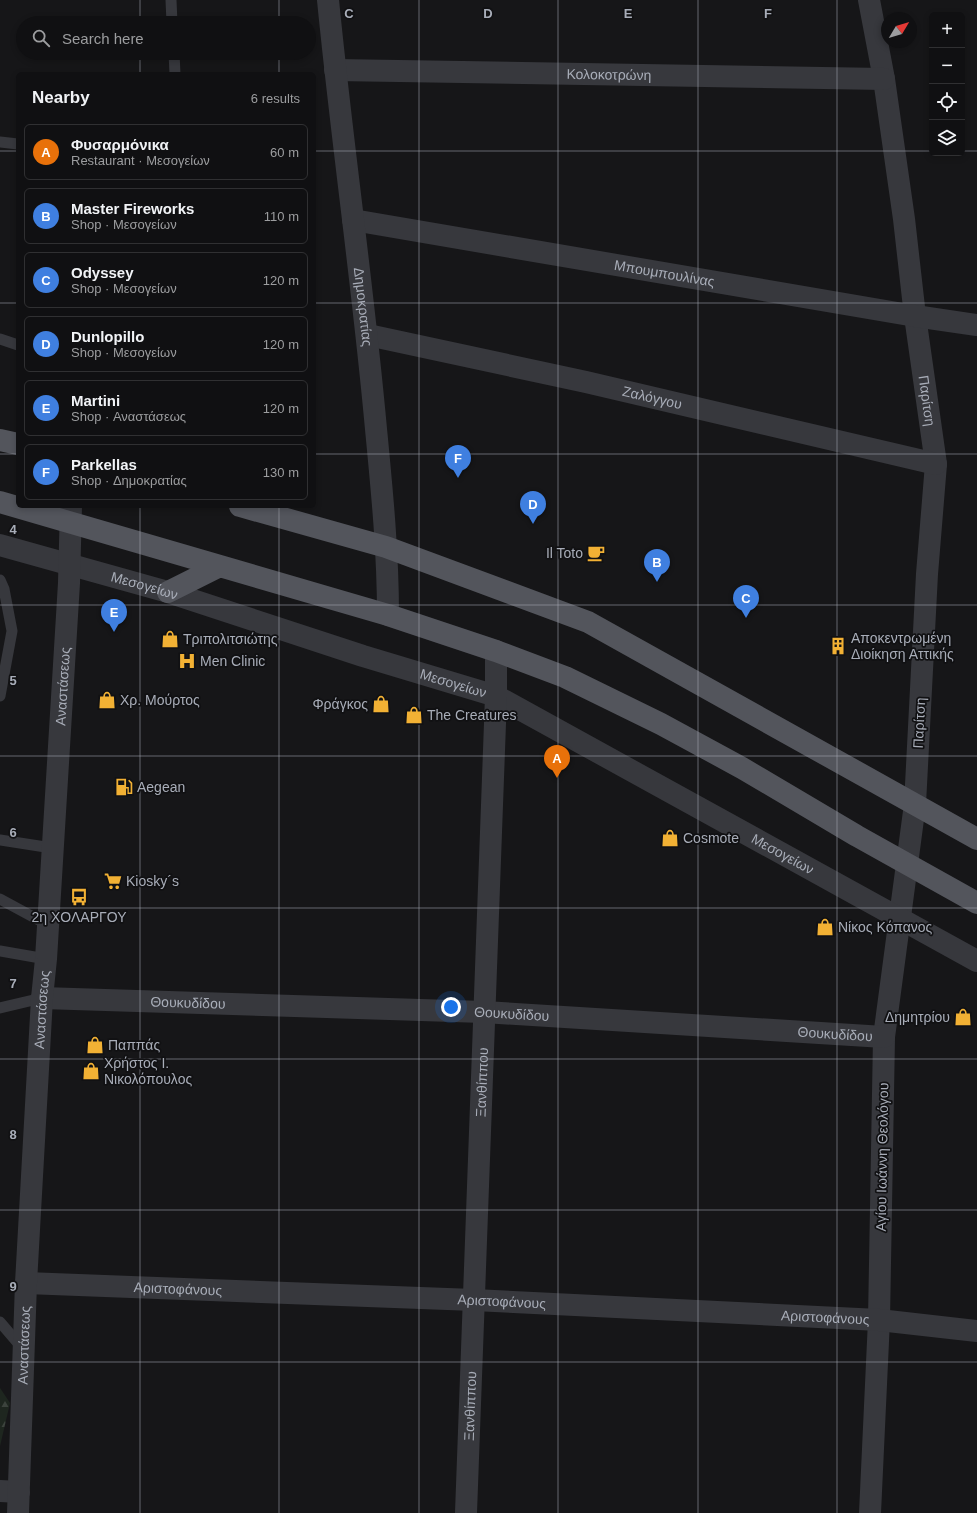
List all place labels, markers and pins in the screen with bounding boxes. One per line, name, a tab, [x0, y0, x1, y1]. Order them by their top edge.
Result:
pin: F	[445, 445, 471, 478]
pin: D	[520, 491, 546, 524]
cafe icon: Il Toto	[586, 543, 606, 563]
place label: Il Toto	[546, 545, 583, 561]
pin: B	[644, 549, 670, 582]
pin: C	[733, 585, 759, 618]
pin: E	[101, 599, 127, 632]
shop icon: Τριπολιτσιώτης	[160, 629, 180, 649]
place label: Αποκεντρωμένη Διοίκηση Αττικής	[851, 630, 954, 662]
place label: Τριπολιτσιώτης	[183, 631, 278, 647]
building icon: Αποκεντρωμένη Διοίκηση Αττικής	[828, 636, 848, 656]
hospital icon: Men Clinic	[177, 651, 197, 671]
place label: Men Clinic	[200, 653, 265, 669]
shop icon: Χρ. Μούρτος	[97, 690, 117, 710]
place label: Χρ. Μούρτος	[120, 692, 200, 708]
shop icon: Φράγκος	[371, 694, 391, 714]
place label: Φράγκος	[312, 696, 368, 712]
shop icon: The Creatures	[404, 705, 424, 725]
place label: The Creatures	[427, 707, 516, 723]
pin: A	[544, 745, 570, 778]
fuel station icon: Aegean	[114, 777, 134, 797]
place label: Aegean	[137, 779, 185, 795]
shop icon: Cosmote	[660, 828, 680, 848]
place label: Cosmote	[683, 830, 739, 846]
supermarket icon: Kiosky´s	[103, 871, 123, 891]
place label: Kiosky´s	[126, 873, 179, 889]
bus stop icon: 2η ΧΟΛΑΡΓΟΥ	[69, 887, 89, 907]
place label: 2η ΧΟΛΑΡΓΟΥ	[32, 909, 127, 925]
shop icon: Νίκος Κόπανος	[815, 917, 835, 937]
place label: Νίκος Κόπανος	[838, 919, 933, 935]
shop icon: Δημητρίου	[953, 1007, 973, 1027]
place label: Δημητρίου	[885, 1009, 950, 1025]
shop icon: Παππάς	[85, 1035, 105, 1055]
place label: Παππάς	[108, 1037, 160, 1053]
place label: Χρήστος Ι. Νικολόπουλος	[104, 1055, 192, 1087]
shop icon: Χρήστος Ι. Νικολόπουλος	[81, 1061, 101, 1081]

